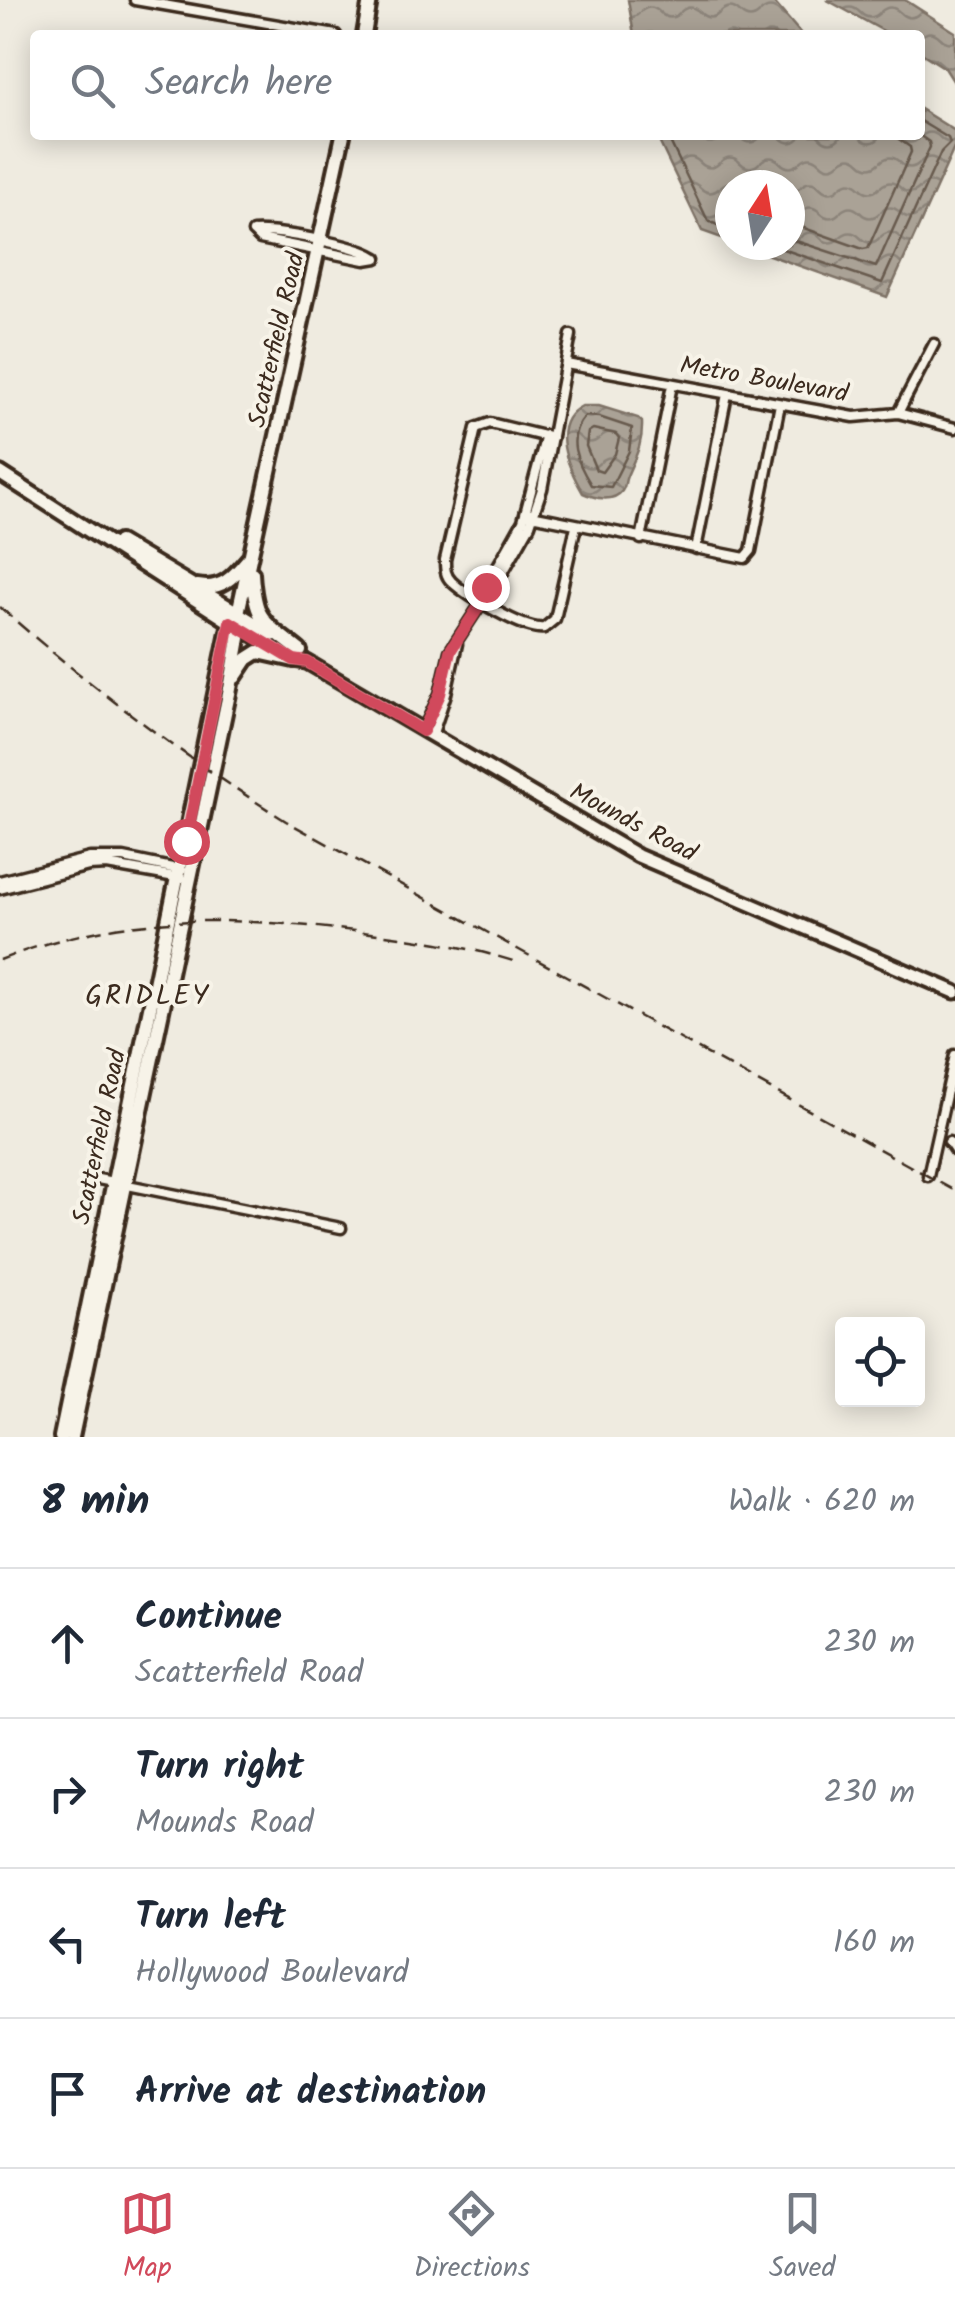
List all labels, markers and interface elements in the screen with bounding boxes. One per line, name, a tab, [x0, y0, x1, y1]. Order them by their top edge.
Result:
search box	[30, 30, 925, 140]
text: Search here	[145, 55, 332, 115]
icon: search	[65, 58, 120, 113]
north arrow	[715, 170, 805, 260]
street label: Scatterfield Road	[237, 247, 317, 431]
street label: Metro Boulevard	[677, 346, 853, 415]
route end	[464, 565, 510, 611]
street label: Mounds Road	[562, 773, 705, 874]
route start	[164, 819, 210, 865]
district label: GRIDLEY	[85, 974, 211, 1019]
street label: Scatterfield Road	[62, 1044, 138, 1228]
map controls	[835, 1317, 925, 1407]
button: locate	[835, 1317, 925, 1407]
text: 8 min	[40, 1469, 150, 1536]
text: Walk · 620 m	[728, 1477, 915, 1528]
text: Continue	[135, 1588, 282, 1648]
icon: ahead	[40, 1616, 95, 1671]
text: 230 m	[824, 1618, 915, 1669]
text: Scatterfield Road	[135, 1648, 363, 1699]
text: Turn right	[135, 1738, 304, 1798]
icon: right	[40, 1766, 95, 1821]
text: 230 m	[824, 1768, 915, 1819]
text: Mounds Road	[135, 1798, 314, 1849]
text: Turn left	[135, 1888, 286, 1948]
icon: left	[40, 1916, 95, 1971]
text: 160 m	[833, 1918, 915, 1969]
text: Hollywood Boulevard	[135, 1948, 409, 1999]
text: Arrive at destination	[135, 2063, 486, 2123]
icon: arrive	[40, 2066, 95, 2121]
tab: Map	[120, 2186, 175, 2291]
tab: Directions	[414, 2186, 530, 2291]
tab: Saved	[769, 2186, 835, 2291]

